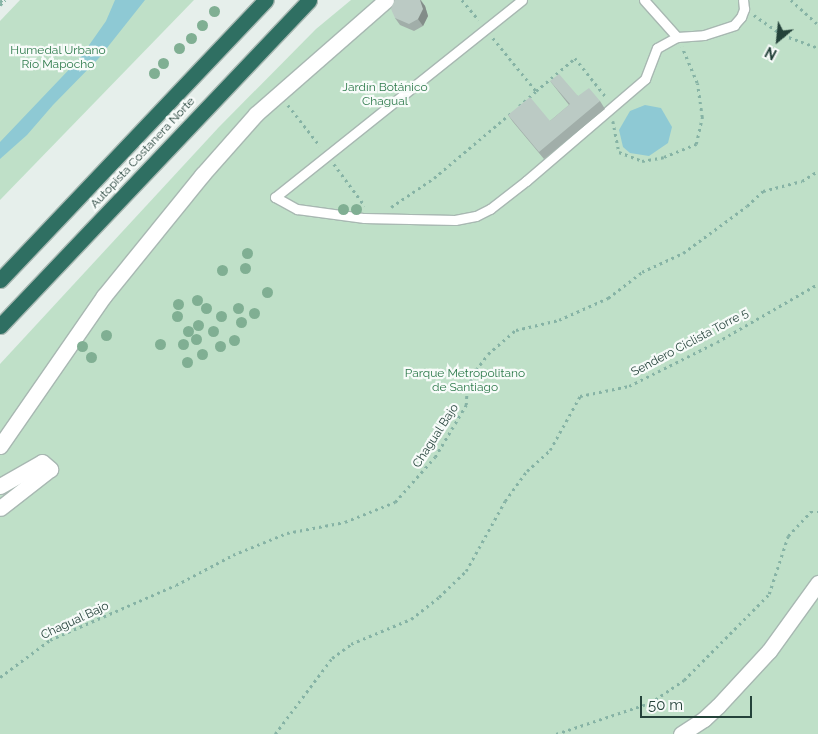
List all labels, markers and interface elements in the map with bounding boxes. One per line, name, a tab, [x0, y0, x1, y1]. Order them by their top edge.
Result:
north arrow	[753, 15, 803, 65]
park label: Humedal Urbano Río Mapocho	[10, 44, 106, 72]
text: N	[762, 44, 779, 63]
park label: Jardín Botánico Chagual	[342, 81, 428, 109]
street label: Autopista Costanera Norte	[88, 94, 198, 212]
street label: Sendero Ciclista Torre 5	[629, 306, 751, 380]
park label: Parque Metropolitano de Santiago	[405, 367, 525, 395]
street label: Chagual Bajo	[410, 401, 462, 471]
street label: Chagual Bajo	[39, 599, 111, 643]
scale bar	[643, 686, 756, 718]
text: 50 m	[648, 696, 683, 714]

